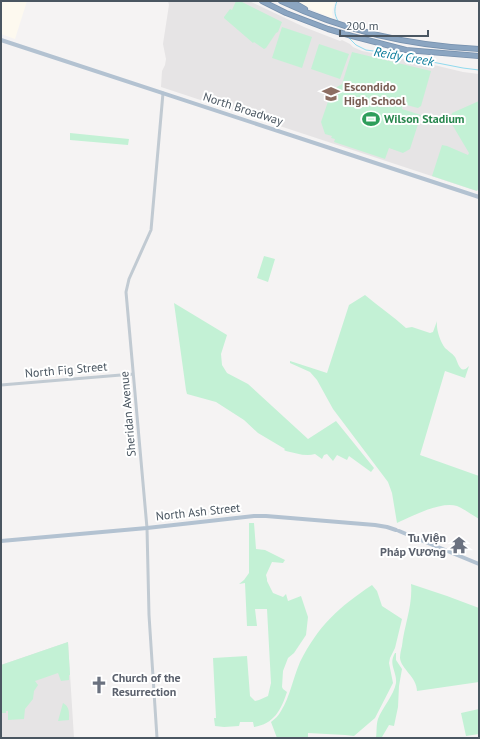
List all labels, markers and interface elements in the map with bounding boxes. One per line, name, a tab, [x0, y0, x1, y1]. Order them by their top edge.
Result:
scale bar	[340, 12, 428, 38]
text: 200 m	[346, 18, 379, 33]
water label: Reidy Creek	[373, 43, 436, 70]
place label: Escondido High School	[344, 79, 406, 108]
school or university icon: Escondido High School	[321, 84, 341, 104]
street label: North Broadway	[201, 89, 285, 129]
sports icon: Wilson Stadium	[361, 109, 381, 129]
place label: Wilson Stadium	[384, 111, 465, 126]
street label: North Fig Street	[24, 358, 108, 381]
street label: Sheridan Avenue	[116, 371, 139, 457]
street label: North Ash Street	[155, 500, 241, 523]
place label: Tu Viện Pháp Vương	[380, 530, 446, 559]
temple icon: Tu Viện Pháp Vương	[449, 535, 469, 555]
place label: Church of the Resurrection	[112, 670, 181, 699]
church icon: Church of the Resurrection	[89, 675, 109, 695]

